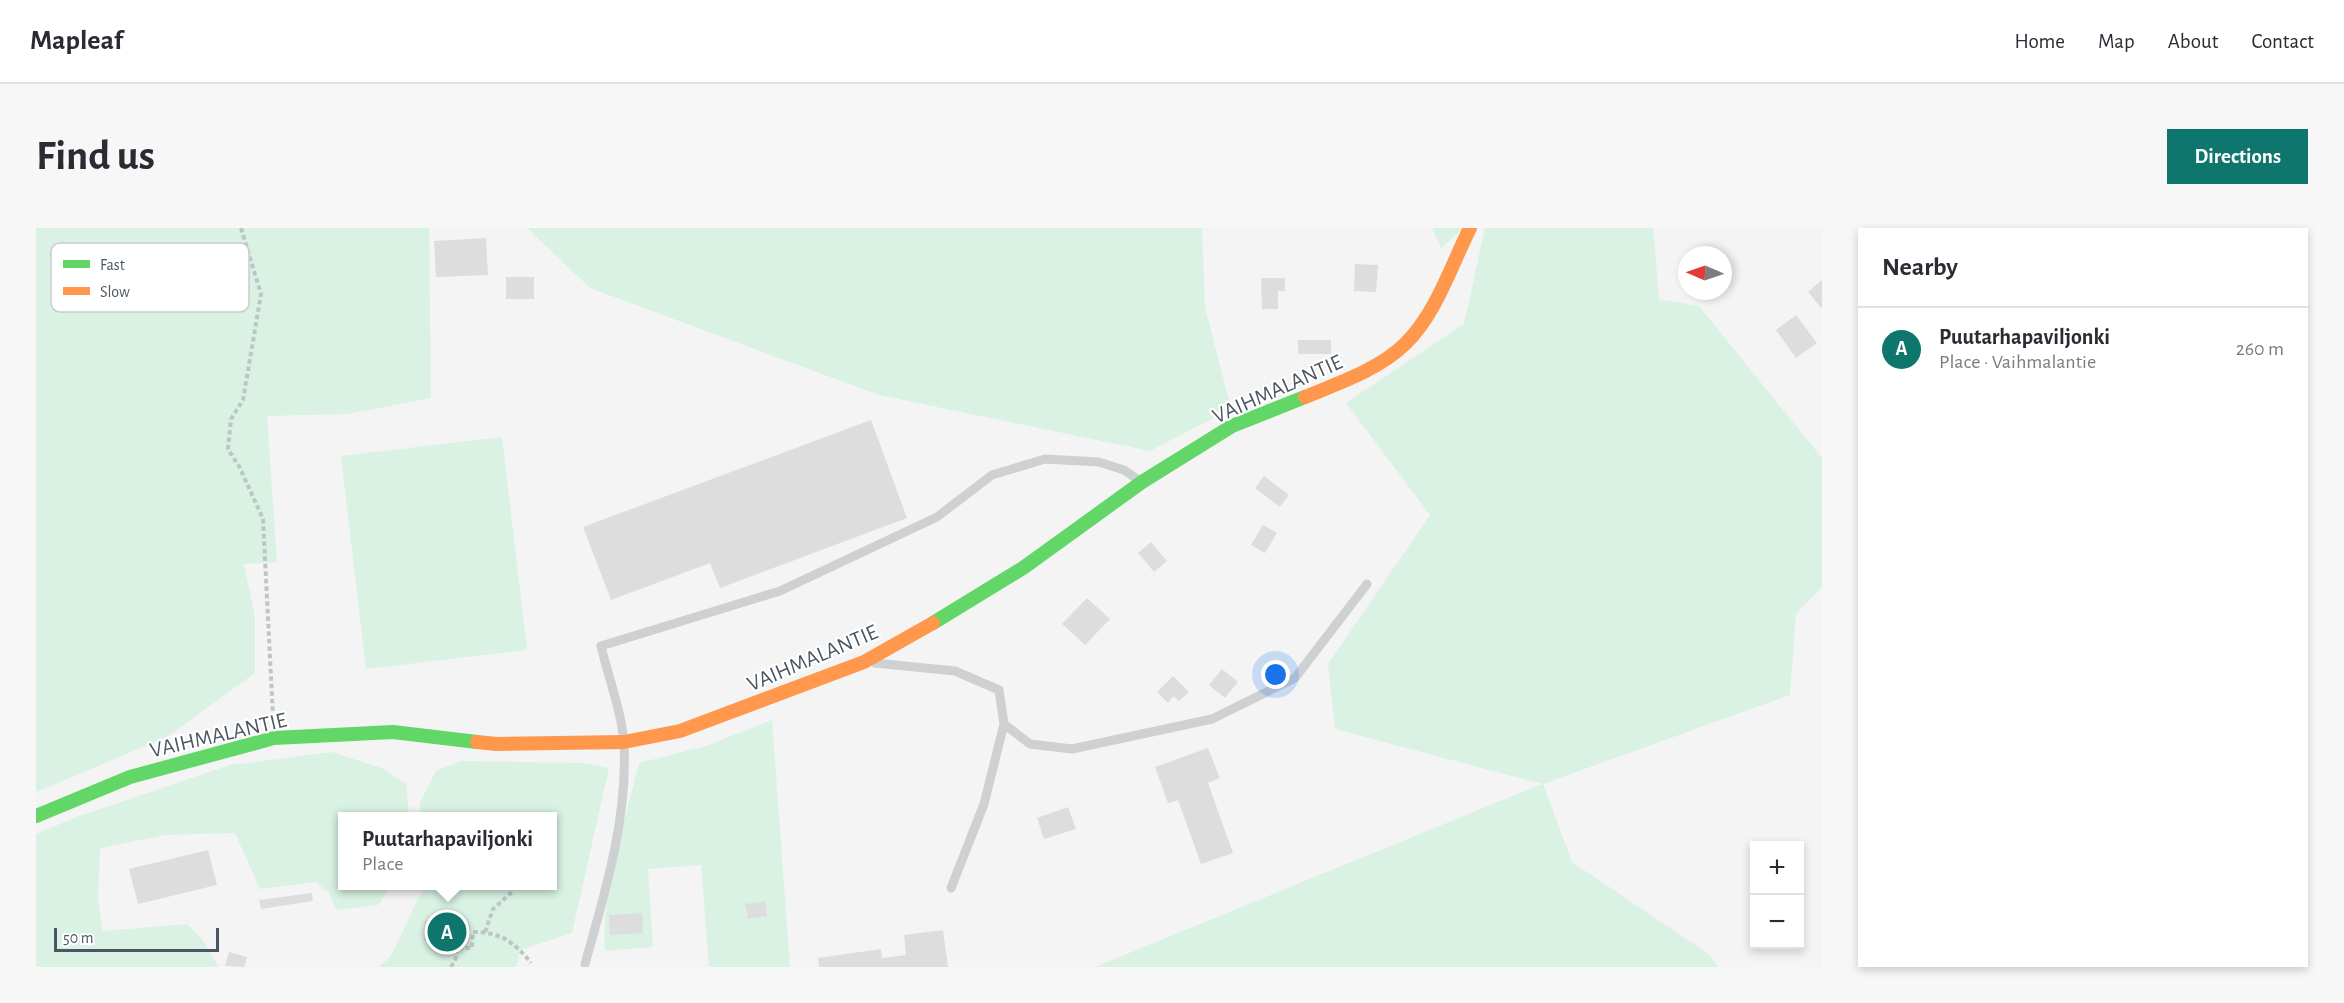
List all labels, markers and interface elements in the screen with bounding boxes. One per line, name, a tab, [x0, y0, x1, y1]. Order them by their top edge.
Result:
text: Mapleaf	[30, 27, 123, 55]
text: Home	[2014, 31, 2065, 52]
text: Map	[2098, 31, 2135, 52]
text: About	[2168, 31, 2218, 52]
text: Contact	[2251, 31, 2314, 52]
button: Directions	[2167, 129, 2308, 184]
text: Find us	[36, 135, 155, 177]
legend	[51, 243, 249, 312]
north arrow	[1678, 246, 1732, 300]
text: Nearby	[1882, 254, 1958, 280]
text: Fast	[100, 257, 125, 273]
text: Slow	[100, 284, 130, 300]
text: Puutarhapaviljonki	[1939, 326, 2110, 348]
text: A	[1896, 339, 1908, 359]
text: 260 m	[2236, 339, 2284, 359]
street label: VAIHMALANTIE	[1209, 350, 1346, 427]
text: Place · Vaihmalantie	[1939, 352, 2096, 372]
street label: VAIHMALANTIE	[744, 620, 881, 695]
your location	[1261, 660, 1290, 689]
street label: VAIHMALANTIE	[148, 708, 289, 761]
popup	[338, 812, 557, 890]
text: Puutarhapaviljonki	[362, 828, 533, 850]
map controls	[1750, 841, 1804, 949]
button: +	[1750, 841, 1804, 895]
text: Place	[362, 854, 403, 874]
button: −	[1750, 895, 1804, 949]
pin: A	[428, 910, 466, 954]
scale bar	[54, 925, 219, 952]
text: 50 m	[63, 930, 94, 946]

